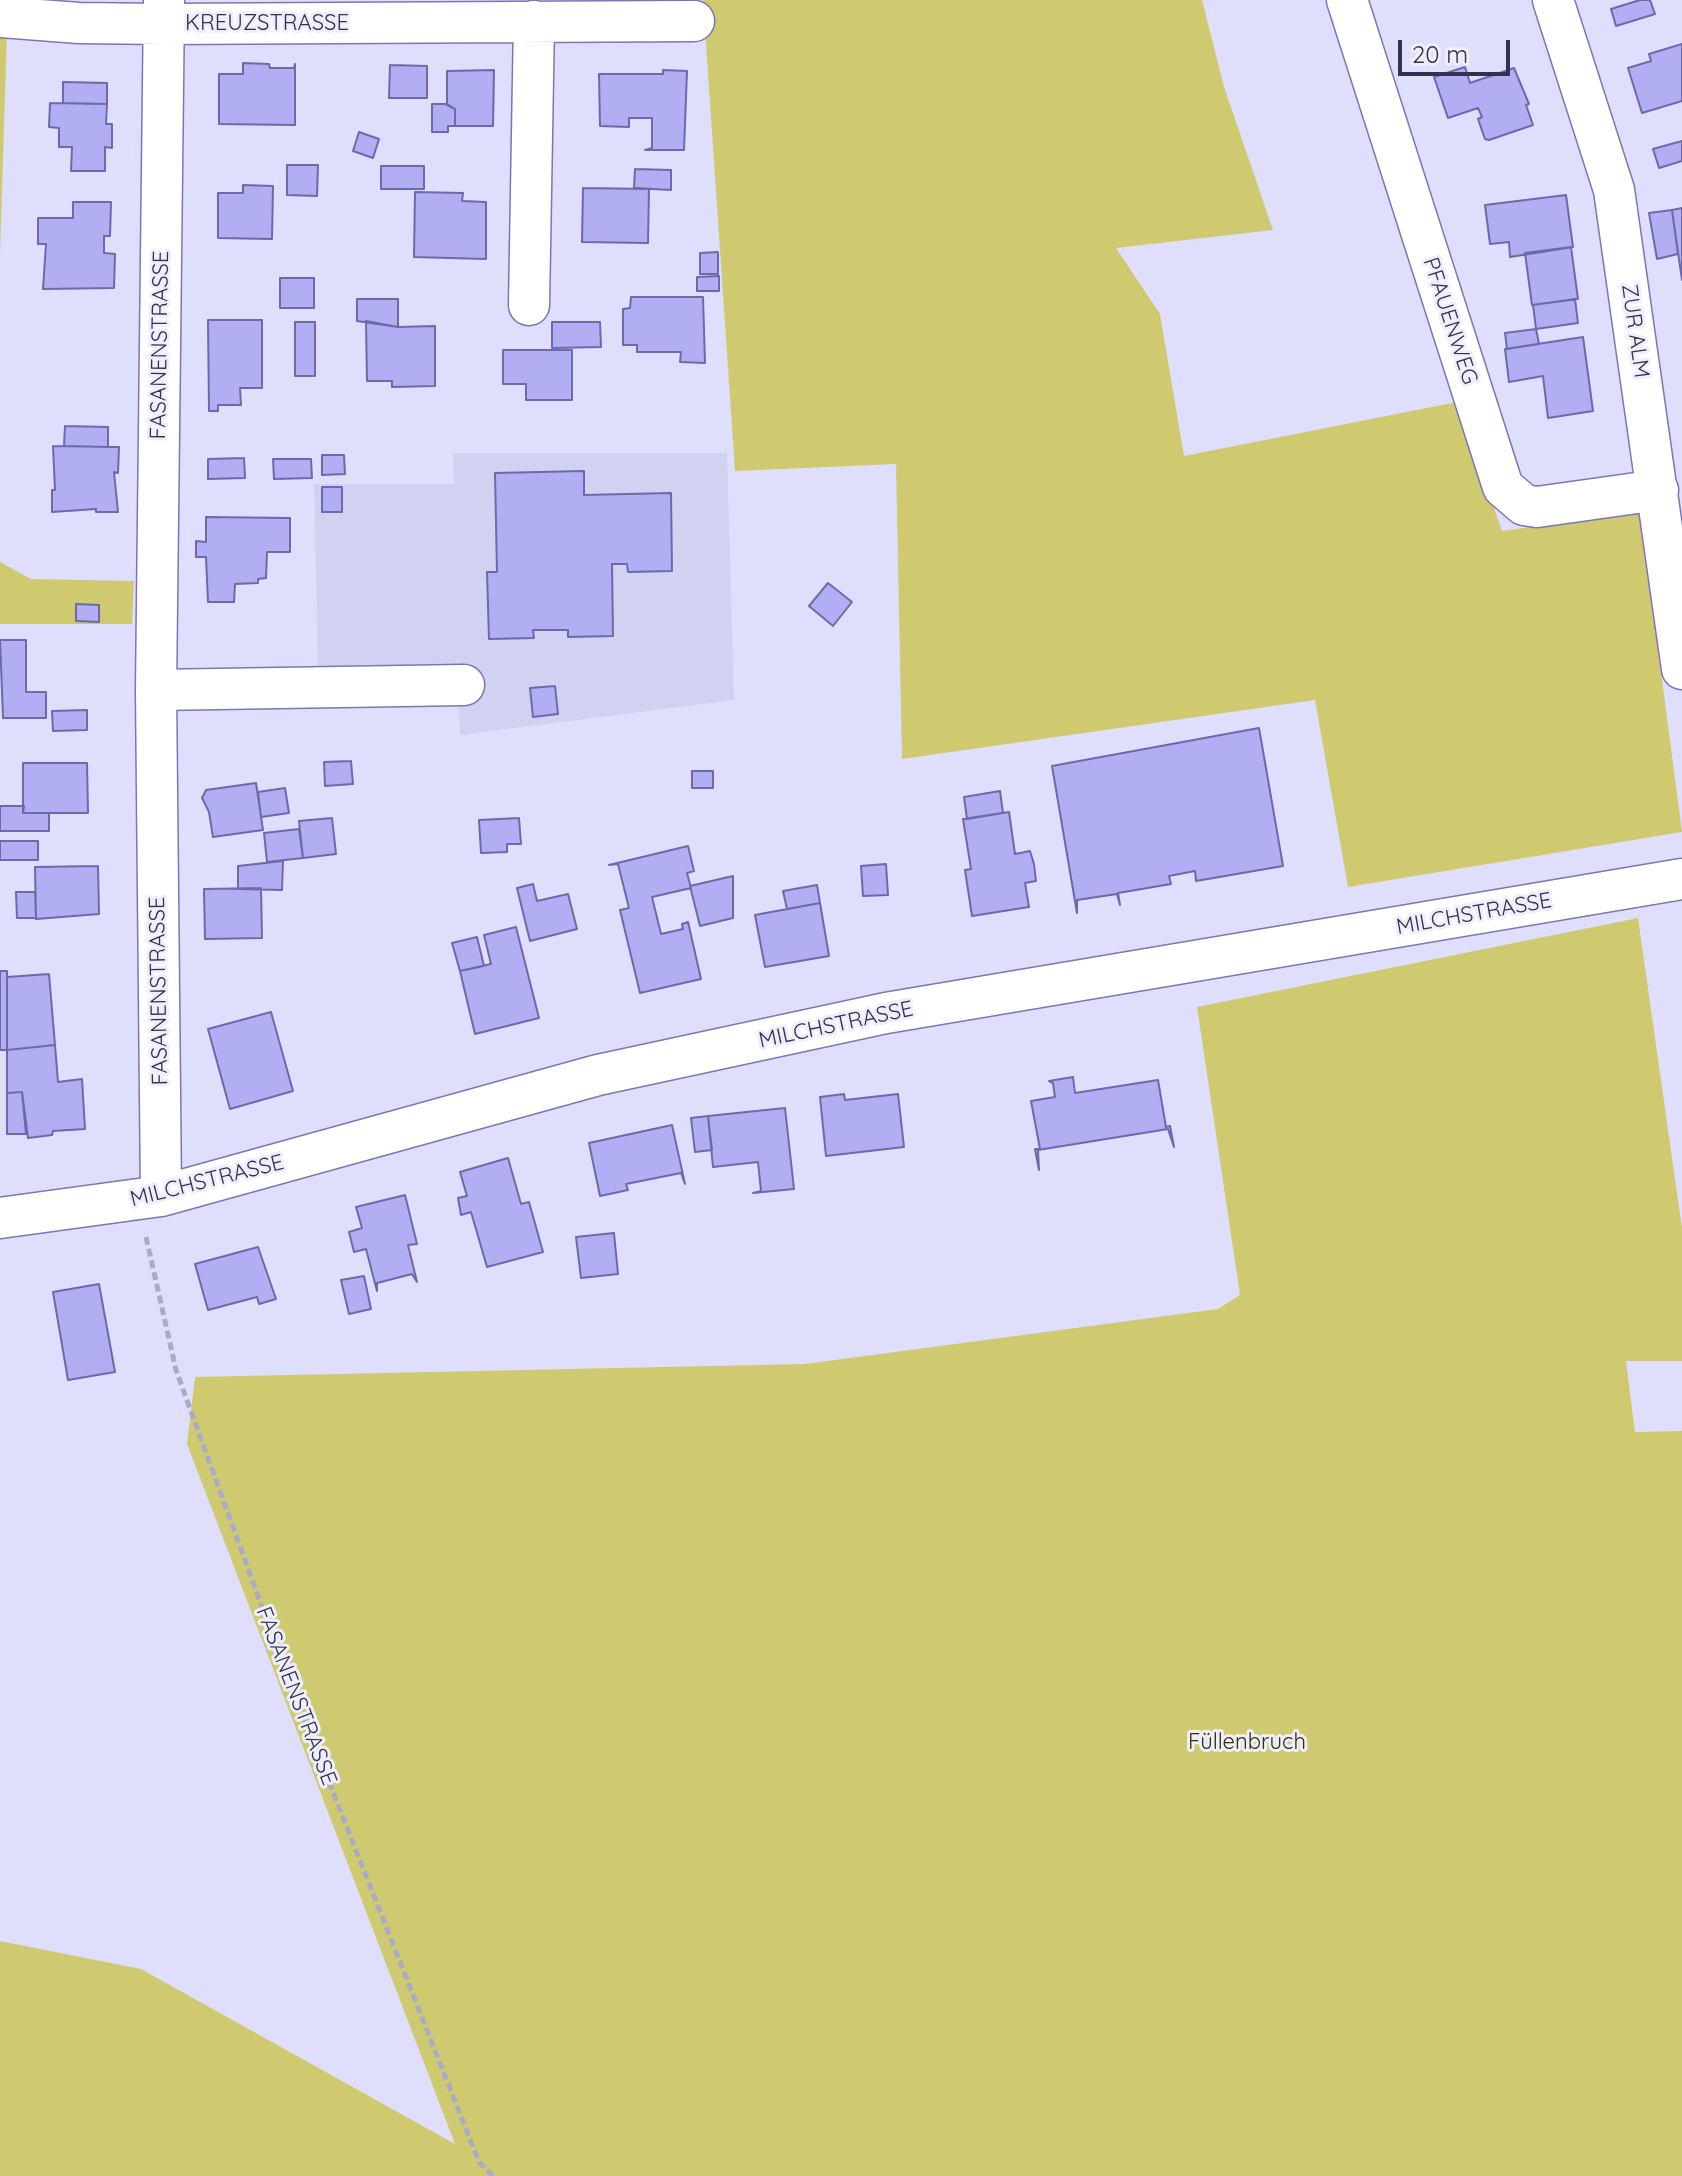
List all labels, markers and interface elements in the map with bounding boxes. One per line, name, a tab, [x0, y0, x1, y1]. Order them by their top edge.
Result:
street label: KREUZSTRASSE	[185, 10, 349, 36]
scale bar	[1402, 24, 1514, 74]
text: 20 m	[1412, 39, 1468, 69]
street label: FASANENSTRASSE	[145, 250, 175, 440]
street label: PFAUENWEG	[1417, 254, 1483, 388]
street label: ZUR ALM	[1615, 282, 1655, 380]
street label: MILCHSTRASSE	[1394, 887, 1554, 941]
street label: FASANENSTRASSE	[144, 896, 174, 1086]
street label: MILCHSTRASSE	[756, 996, 916, 1054]
street label: MILCHSTRASSE	[128, 1149, 286, 1213]
street label: FASANENSTRASSE	[250, 1603, 342, 1789]
park label: Füllenbruch	[1188, 1729, 1306, 1755]

